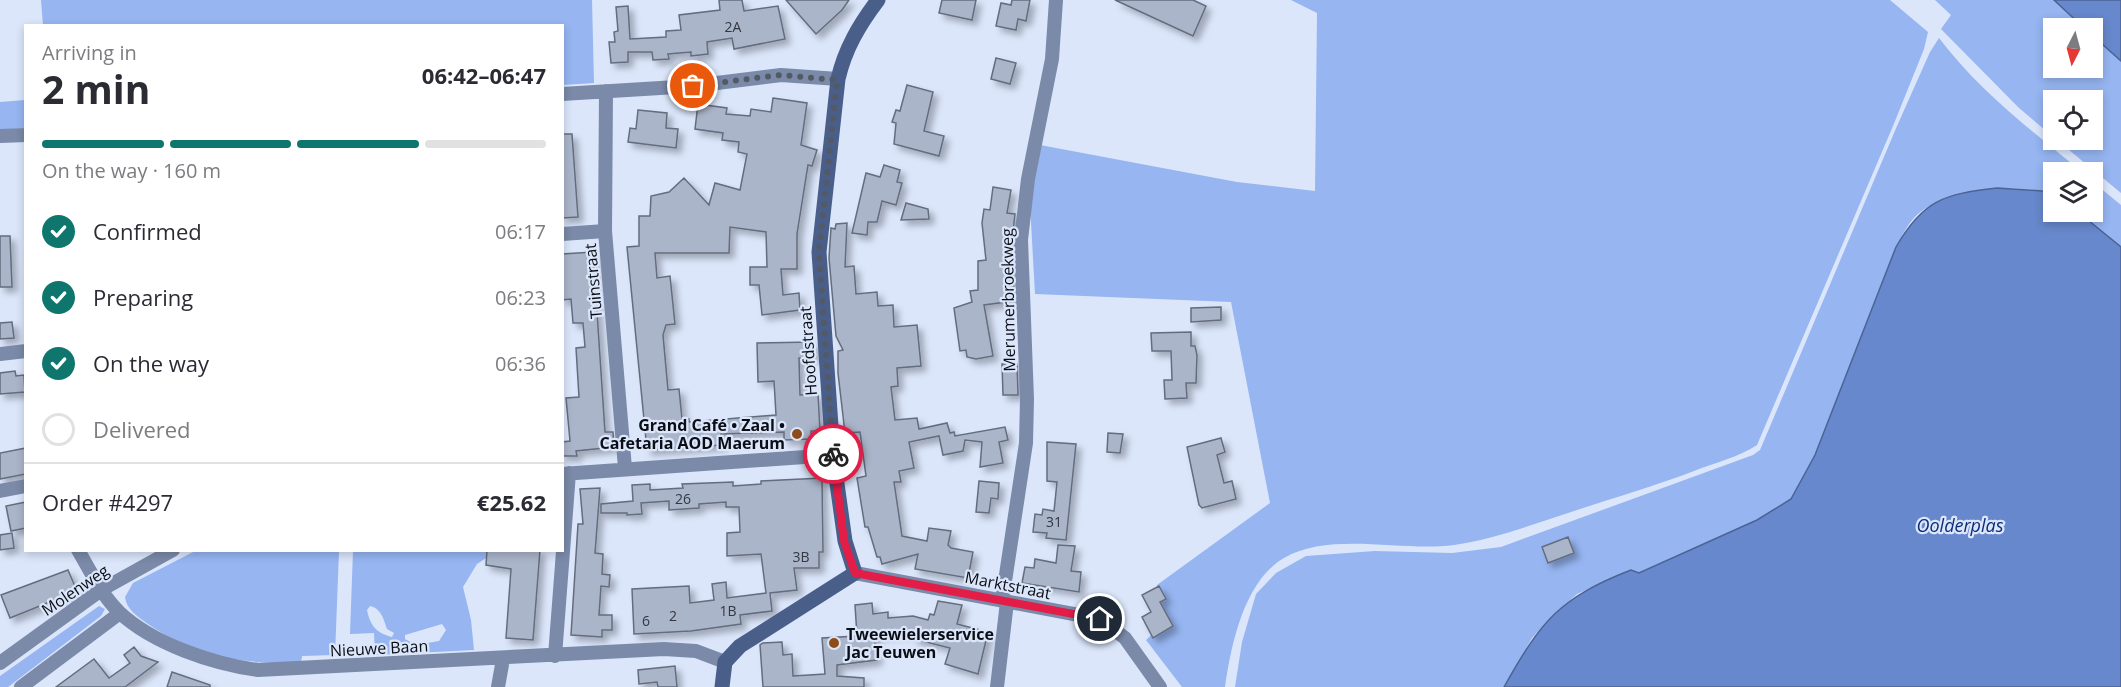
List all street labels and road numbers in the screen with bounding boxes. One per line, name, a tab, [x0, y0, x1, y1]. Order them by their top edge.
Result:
street label: Merumerbroekweg	[996, 228, 1020, 372]
street label: Tuinstraat	[579, 242, 607, 320]
street label: Hoofdstraat	[794, 305, 822, 396]
street label: Molenweg	[37, 559, 113, 621]
street label: Marktstraat	[963, 566, 1053, 604]
street label: Nieuwe Baan	[329, 634, 429, 662]

